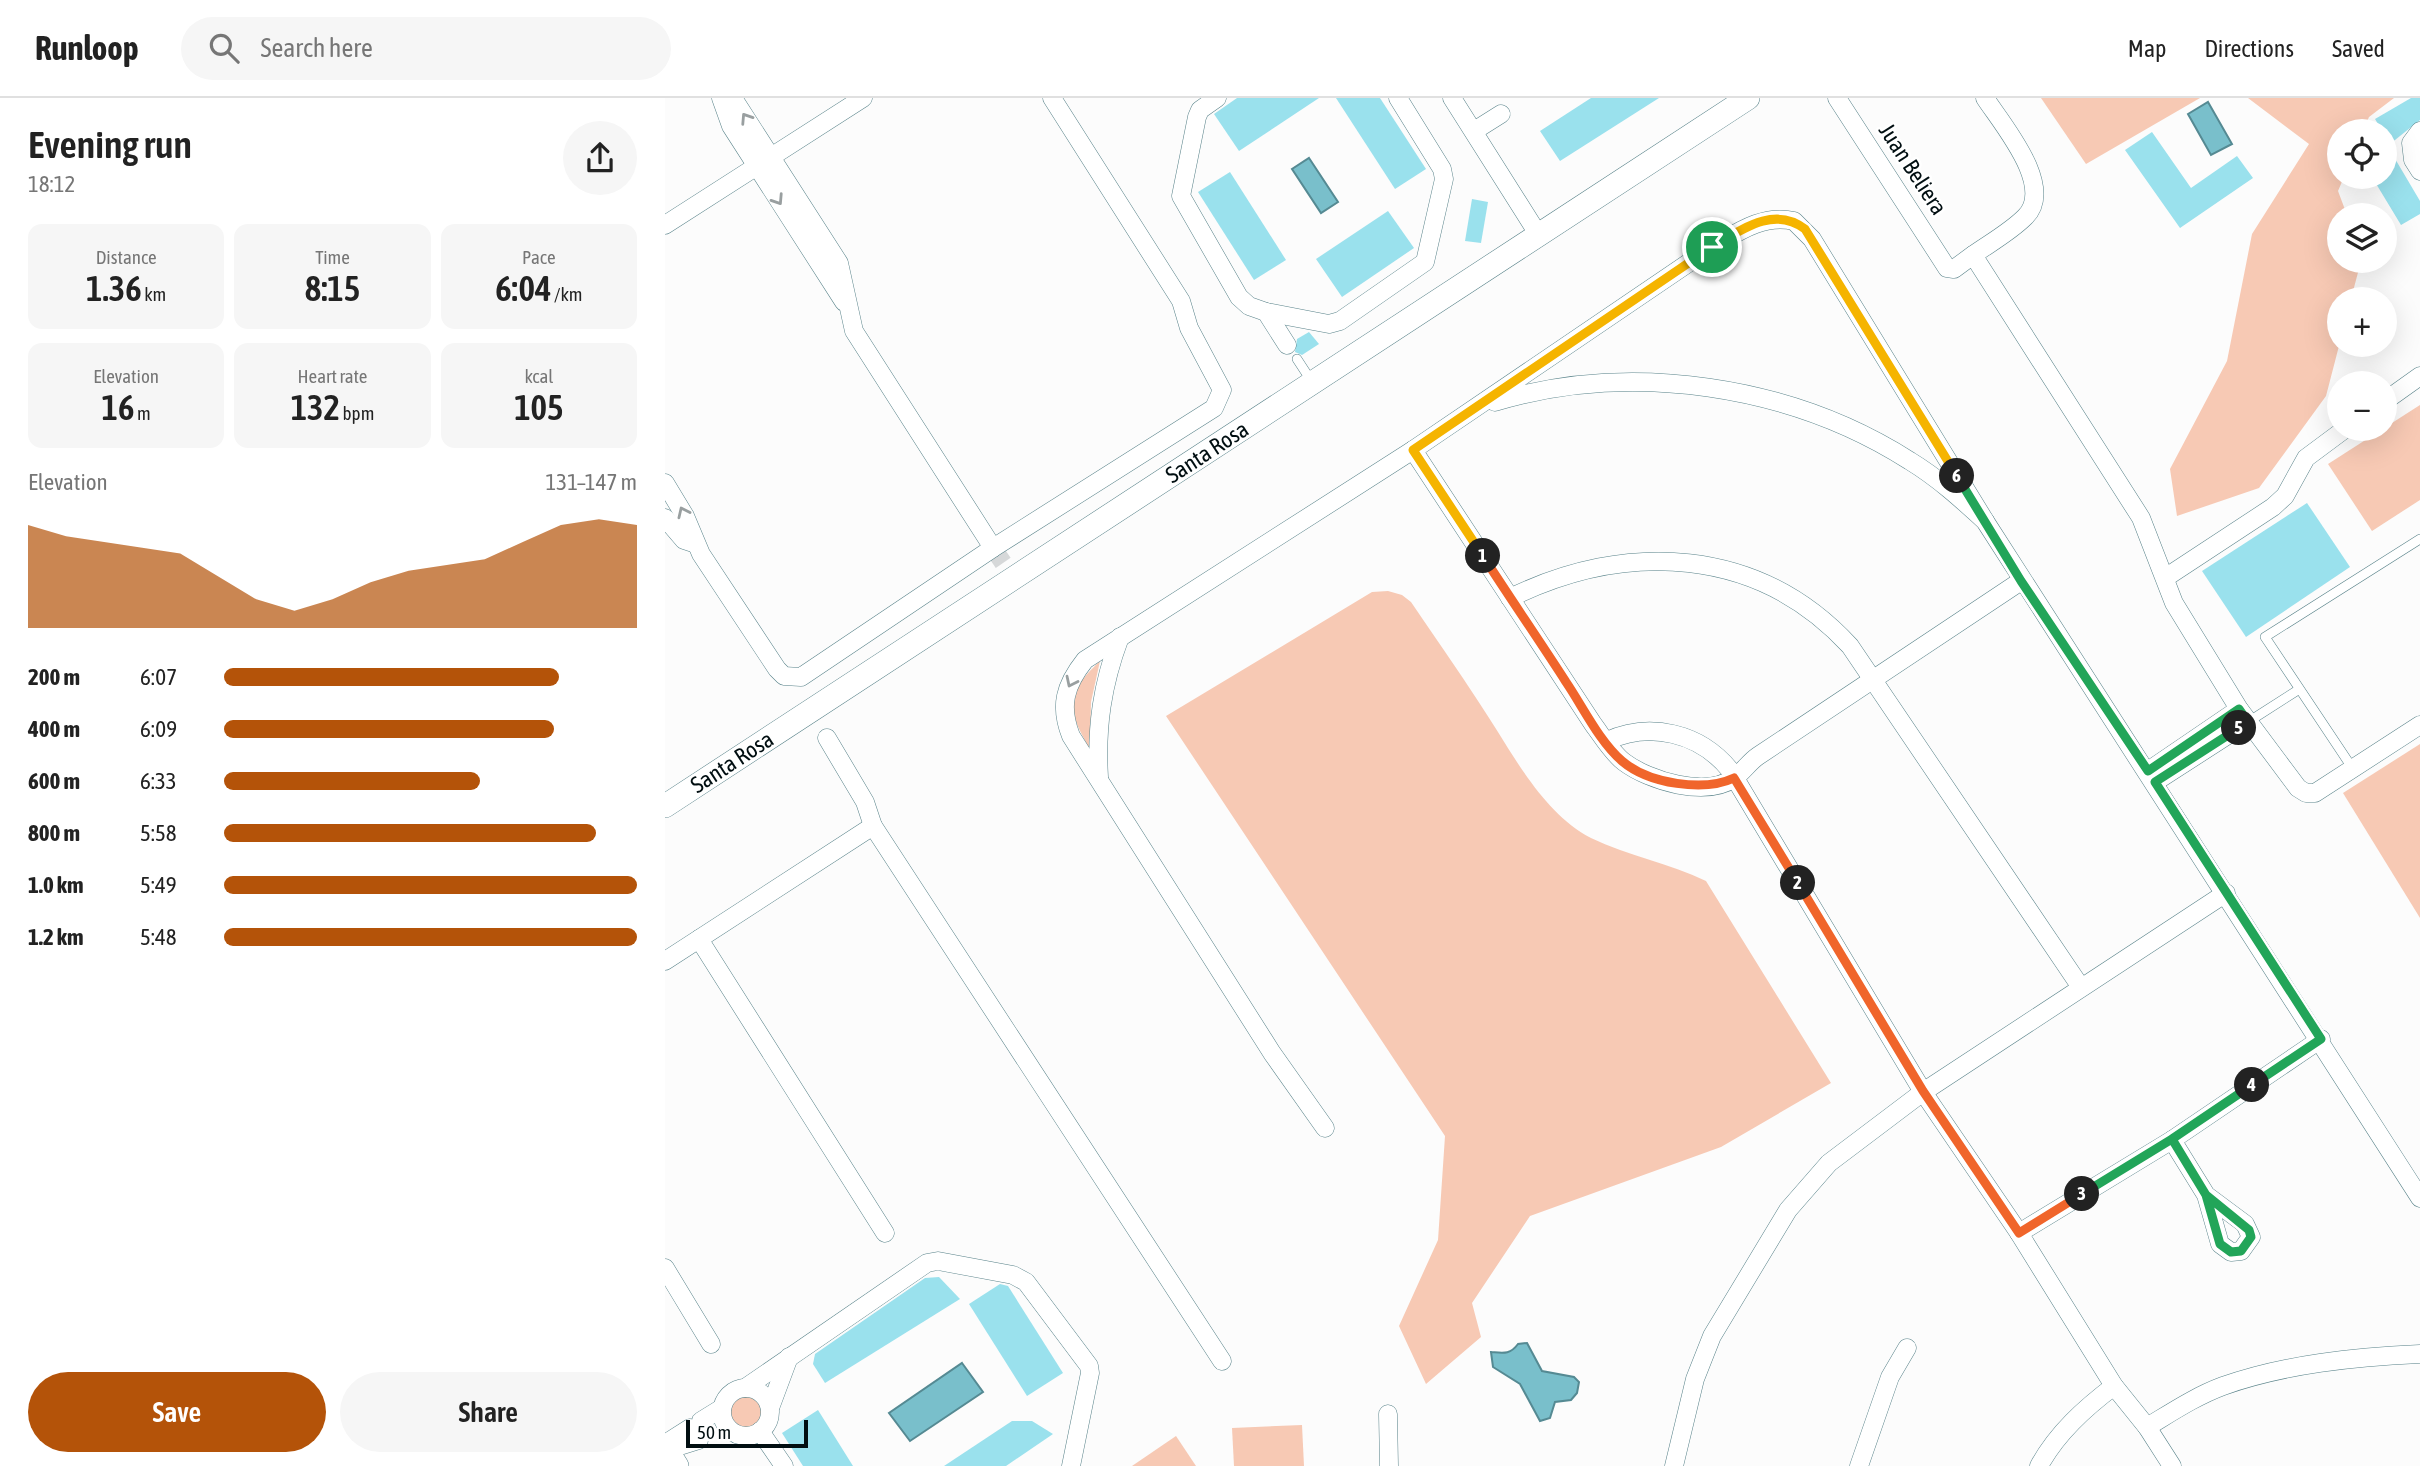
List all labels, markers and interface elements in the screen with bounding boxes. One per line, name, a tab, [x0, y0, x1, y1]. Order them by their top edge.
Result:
search box	[181, 17, 671, 80]
text: Runloop	[35, 29, 139, 67]
icon: search	[205, 29, 243, 67]
text: Search here	[261, 33, 373, 63]
text: Map	[2128, 35, 2166, 62]
text: Directions	[2204, 35, 2294, 62]
text: Saved	[2332, 35, 2385, 62]
one-way arrow	[741, 112, 754, 125]
street label: Juan Beliera	[1874, 118, 1952, 220]
map controls	[2327, 119, 2397, 441]
button: locate	[2327, 119, 2397, 189]
button: share	[563, 121, 637, 195]
text: Evening run	[28, 123, 192, 166]
text: 18:12	[28, 171, 75, 197]
one-way arrow	[770, 192, 783, 205]
button: layers	[2327, 203, 2397, 273]
pin	[1682, 217, 1742, 277]
icon: arrive	[1693, 228, 1731, 266]
text: Distance	[96, 246, 157, 268]
text: Time	[315, 246, 350, 268]
text: Pace	[522, 246, 556, 268]
text: 1.36	[86, 268, 142, 308]
text: 8:15	[305, 268, 360, 308]
text: 6:04	[495, 268, 551, 308]
text: km	[142, 283, 166, 305]
text: /km	[551, 283, 583, 305]
button: +	[2327, 287, 2397, 357]
text: Elevation	[93, 365, 159, 387]
text: Heart rate	[298, 365, 367, 387]
text: kcal	[524, 365, 553, 387]
button: −	[2327, 371, 2397, 441]
text: 16	[102, 387, 134, 427]
text: 132	[291, 387, 340, 427]
text: 105	[514, 387, 564, 427]
text: m	[134, 402, 151, 424]
text: bpm	[340, 402, 374, 424]
street label: Santa Rosa	[1161, 416, 1253, 488]
pin: 6	[1939, 458, 1975, 494]
text: 6	[1952, 464, 1961, 486]
text: Elevation	[28, 469, 108, 495]
text: 131–147 m	[546, 469, 637, 495]
one-way arrow	[677, 507, 691, 519]
pin: 1	[1465, 538, 1501, 574]
text: 1	[1478, 544, 1487, 566]
text: 200 m	[28, 664, 80, 690]
text: 6:07	[140, 664, 177, 690]
one-way arrow	[1065, 675, 1079, 687]
pin: 5	[2221, 710, 2257, 746]
text: 400 m	[28, 716, 80, 742]
text: 6:09	[140, 716, 177, 742]
text: 5	[2234, 716, 2243, 738]
street label: Santa Rosa	[686, 726, 778, 798]
text: 600 m	[28, 768, 80, 794]
text: 6:33	[140, 768, 177, 794]
text: 800 m	[28, 820, 80, 846]
text: 5:58	[140, 820, 177, 846]
pin: 2	[1781, 866, 1815, 900]
text: 2	[1793, 871, 1802, 893]
text: 1.0 km	[28, 872, 84, 898]
text: 5:49	[140, 872, 177, 898]
text: 1.2 km	[28, 924, 84, 950]
text: 5:48	[140, 924, 177, 950]
pin: 4	[2235, 1068, 2269, 1102]
text: 4	[2247, 1073, 2256, 1095]
pin: 3	[2065, 1176, 2099, 1212]
text: 3	[2077, 1182, 2086, 1204]
button: Save	[28, 1372, 326, 1452]
button: Share	[340, 1372, 637, 1452]
scale bar	[686, 1417, 809, 1449]
text: 50 m	[697, 1421, 731, 1443]

